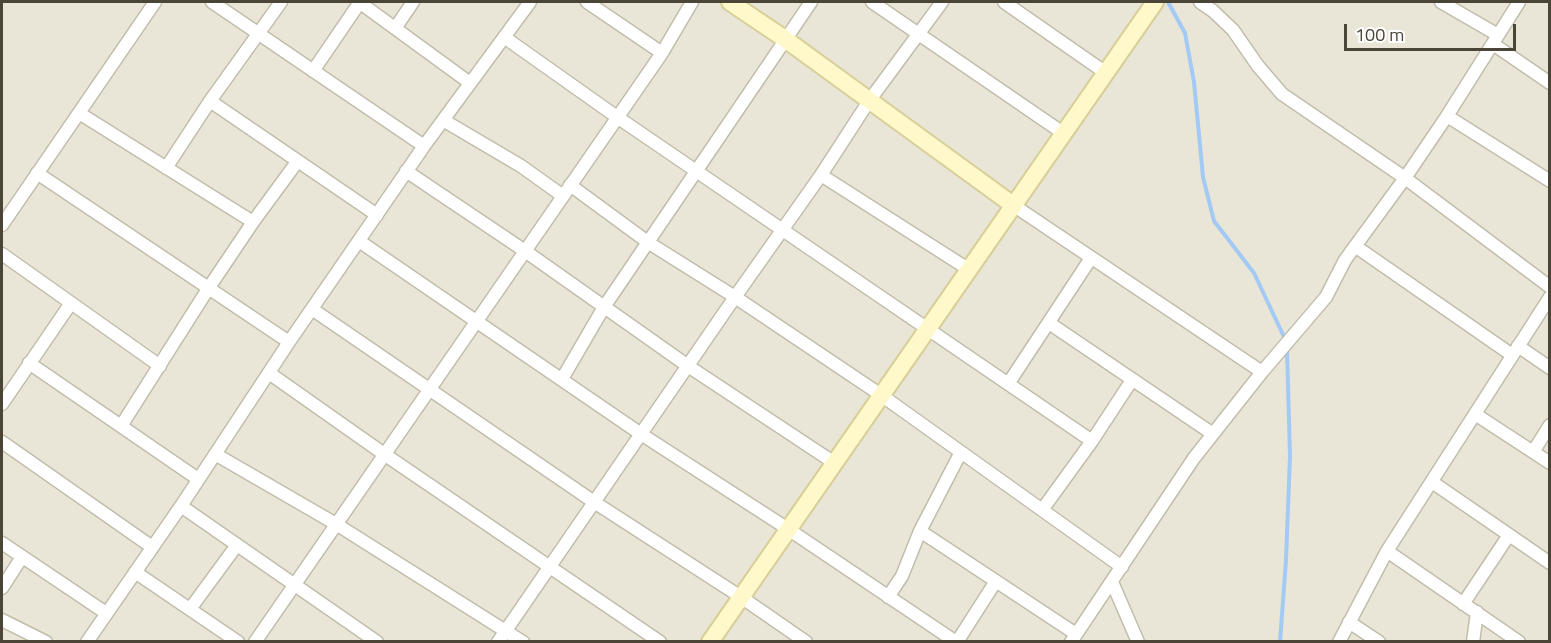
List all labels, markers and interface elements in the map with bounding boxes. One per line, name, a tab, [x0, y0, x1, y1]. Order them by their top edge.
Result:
scale bar	[1347, 12, 1520, 50]
text: 100 m	[1355, 21, 1404, 48]

